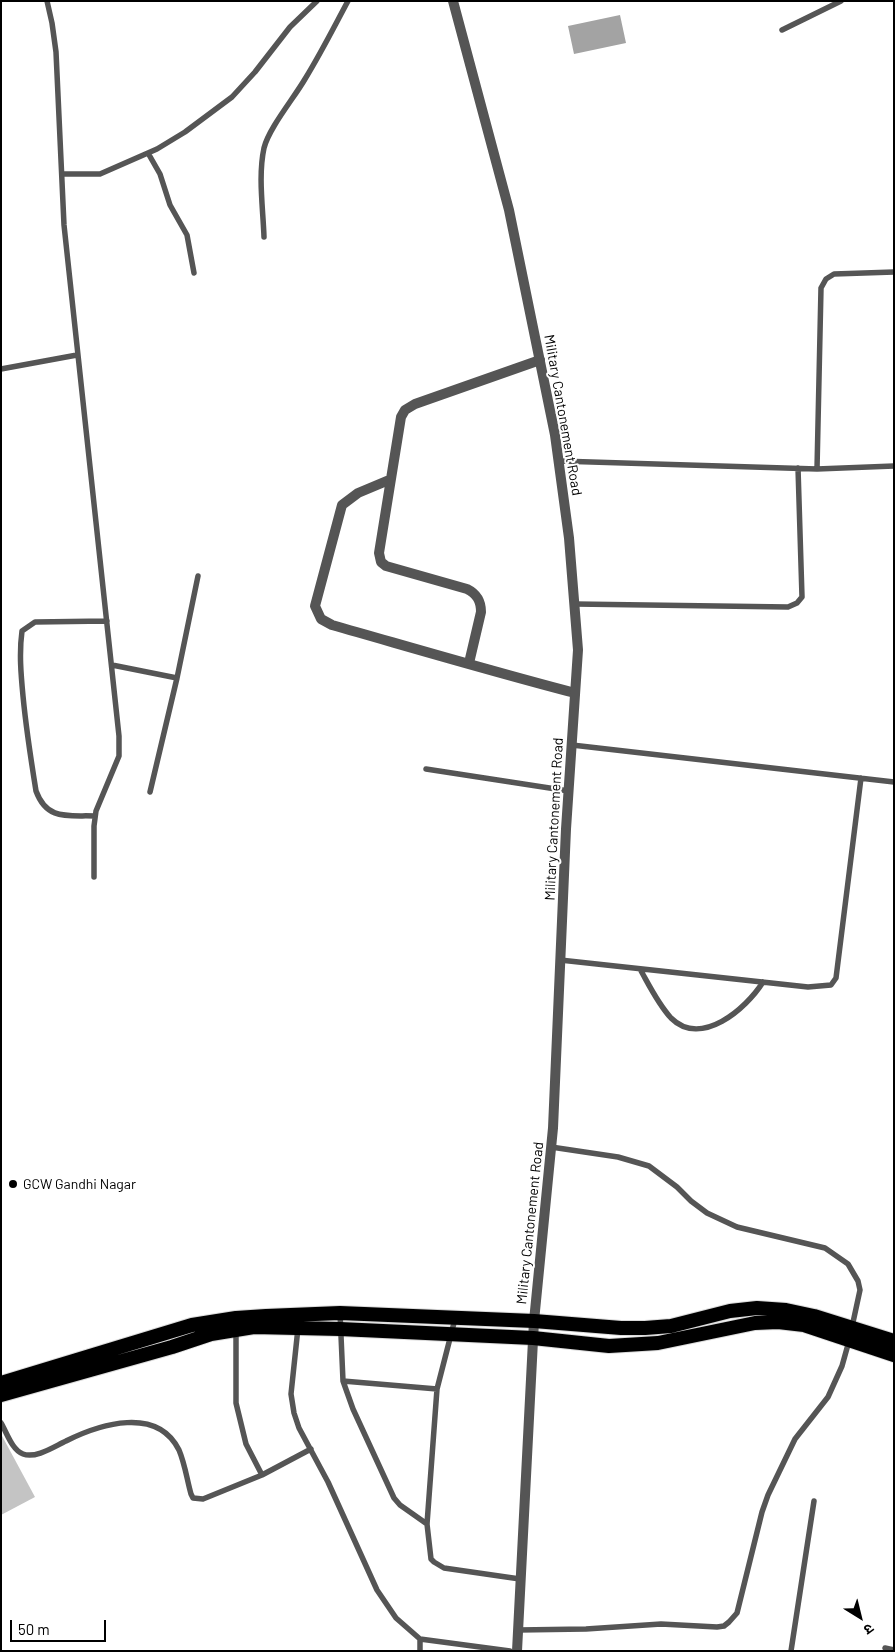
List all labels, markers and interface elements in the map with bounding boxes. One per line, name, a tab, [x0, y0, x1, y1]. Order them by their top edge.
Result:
street label: Military Cantonement Road	[541, 333, 585, 497]
street label: Military Cantonement Road	[541, 737, 567, 901]
street label: Military Cantonement Road	[513, 1141, 547, 1305]
place label: GCW Gandhi Nagar	[23, 1176, 136, 1192]
marker: GCW Gandhi Nagar	[7, 1178, 19, 1190]
north arrow	[835, 1592, 885, 1642]
scale bar	[12, 1610, 109, 1642]
text: 50 m	[18, 1620, 50, 1638]
text: उ	[861, 1620, 877, 1639]

